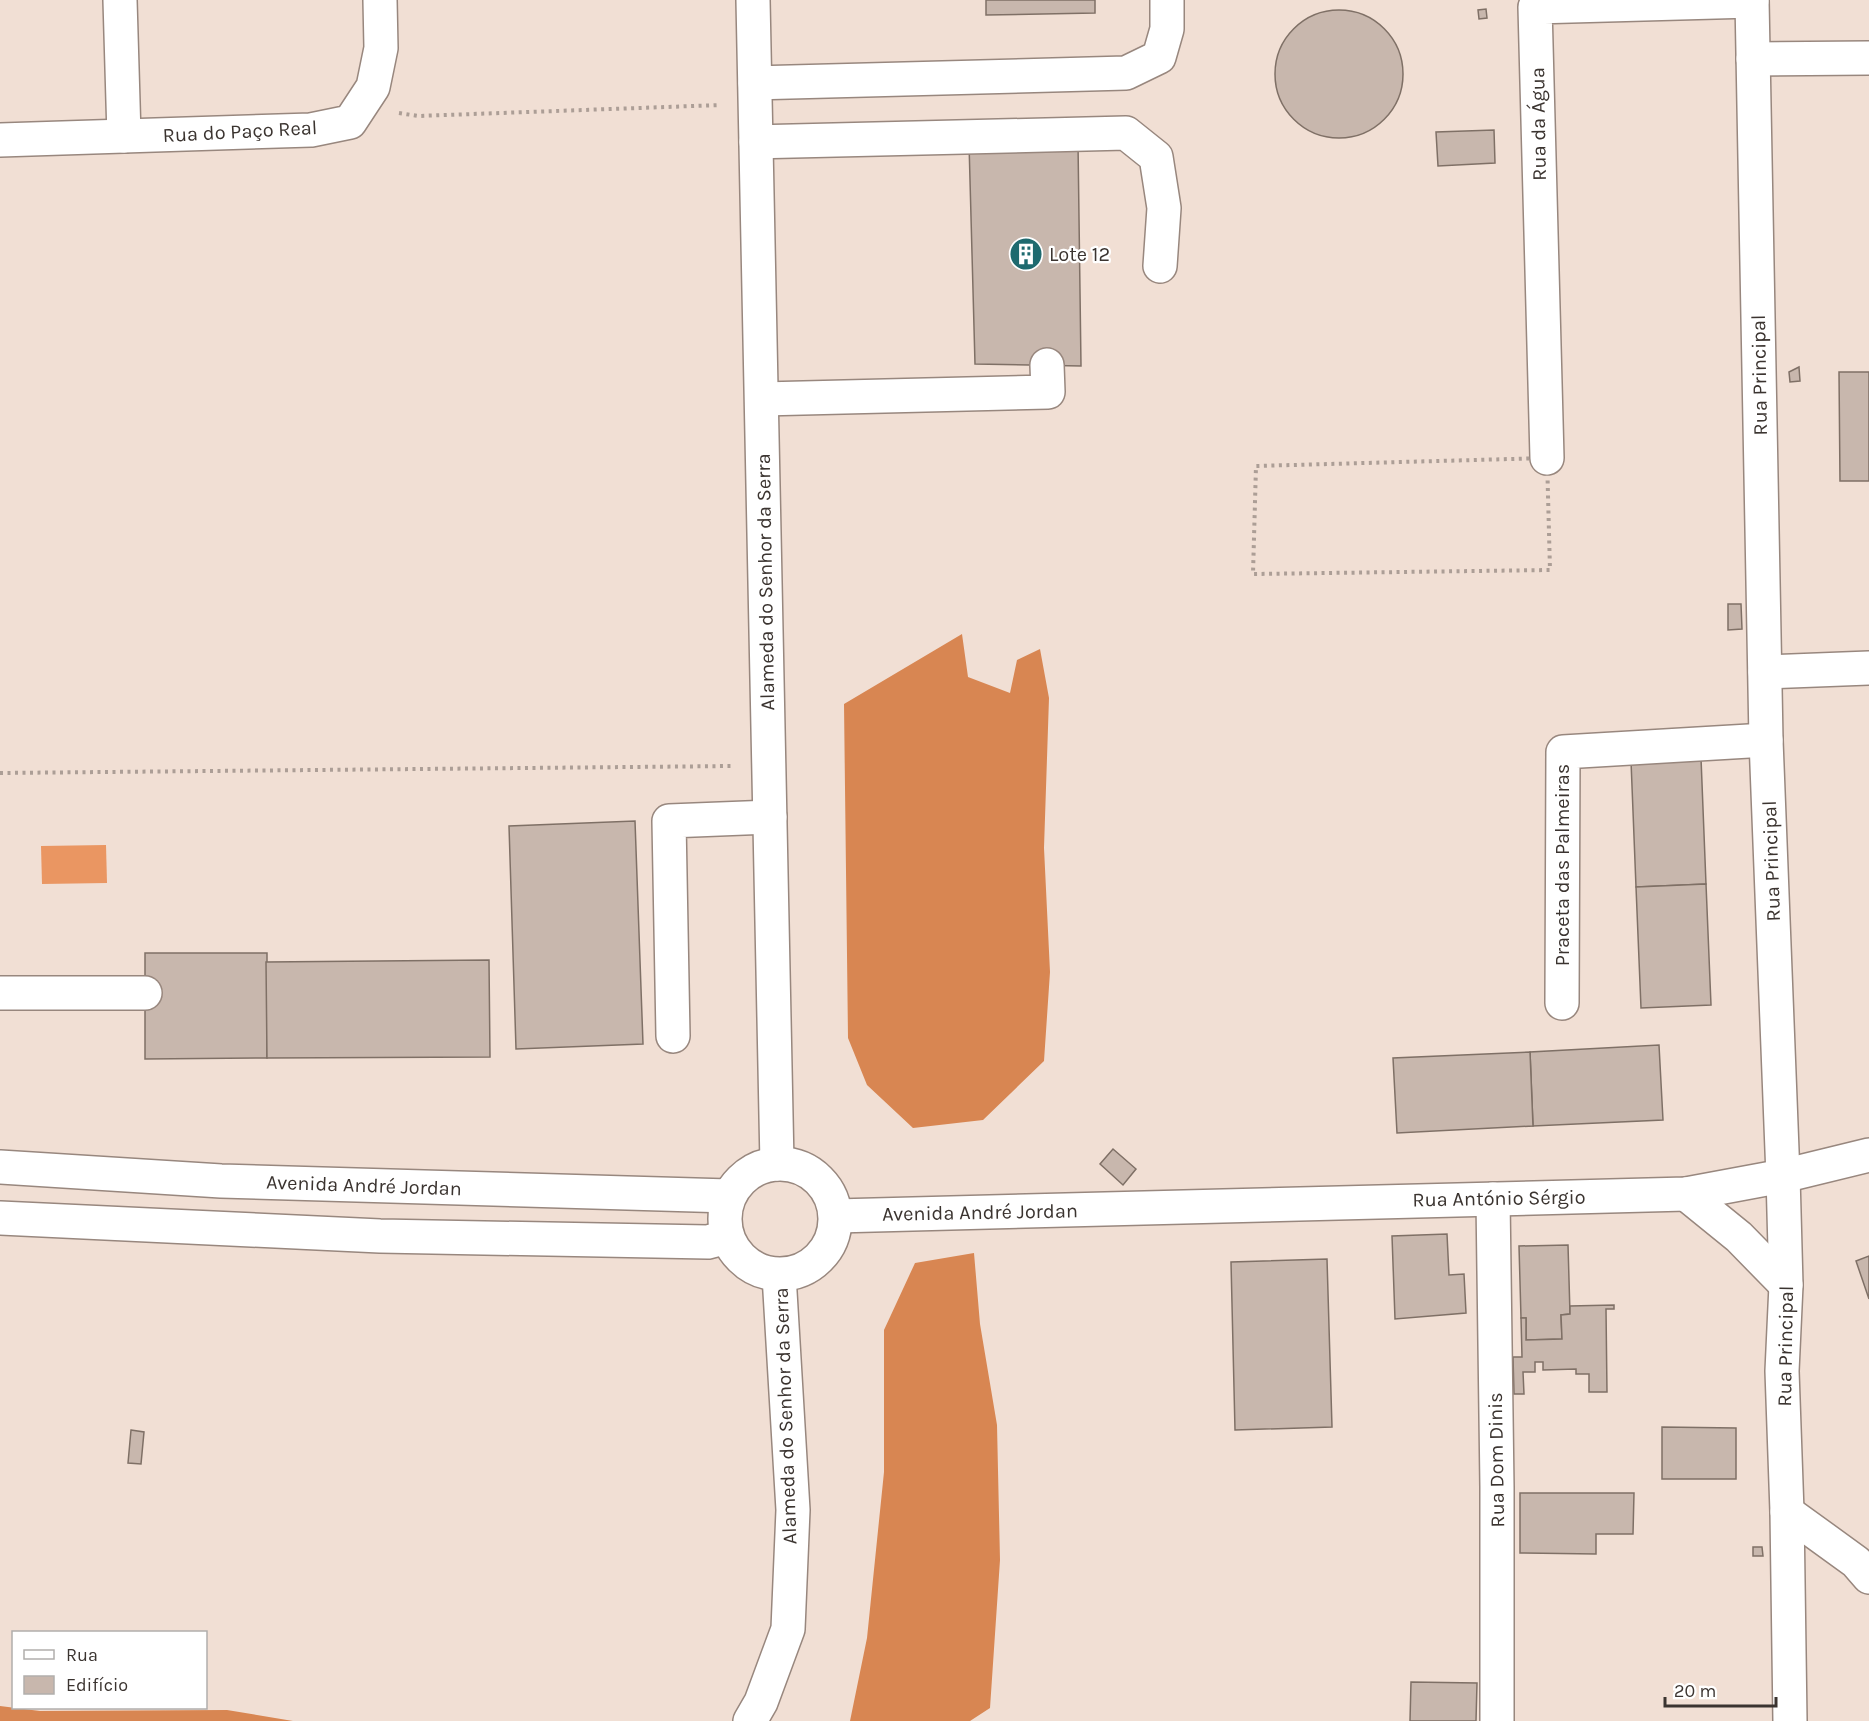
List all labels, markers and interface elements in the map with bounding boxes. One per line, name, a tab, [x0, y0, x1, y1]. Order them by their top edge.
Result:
street label: Rua da Água	[1525, 67, 1551, 181]
street label: Rua do Paço Real	[162, 116, 318, 147]
building icon: Lote 12	[1008, 236, 1044, 272]
place label: Lote 12	[1049, 243, 1110, 266]
street label: Rua Principal	[1747, 314, 1772, 436]
street label: Alameda do Senhor da Serra	[752, 453, 779, 711]
street label: Praceta das Palmeiras	[1551, 764, 1574, 966]
street label: Rua Principal	[1758, 800, 1785, 922]
street label: Avenida André Jordan	[266, 1171, 462, 1200]
street label: Rua António Sérgio	[1412, 1185, 1586, 1212]
street label: Avenida André Jordan	[882, 1199, 1078, 1226]
street label: Rua Principal	[1773, 1285, 1798, 1407]
street label: Alameda do Senhor da Serra	[770, 1287, 801, 1545]
street label: Rua Dom Dinis	[1484, 1392, 1509, 1528]
legend	[12, 1631, 207, 1709]
text: Rua	[66, 1644, 98, 1666]
scale bar	[1665, 1670, 1776, 1708]
text: Edifício	[66, 1674, 128, 1696]
text: 20 m	[1674, 1680, 1716, 1702]

